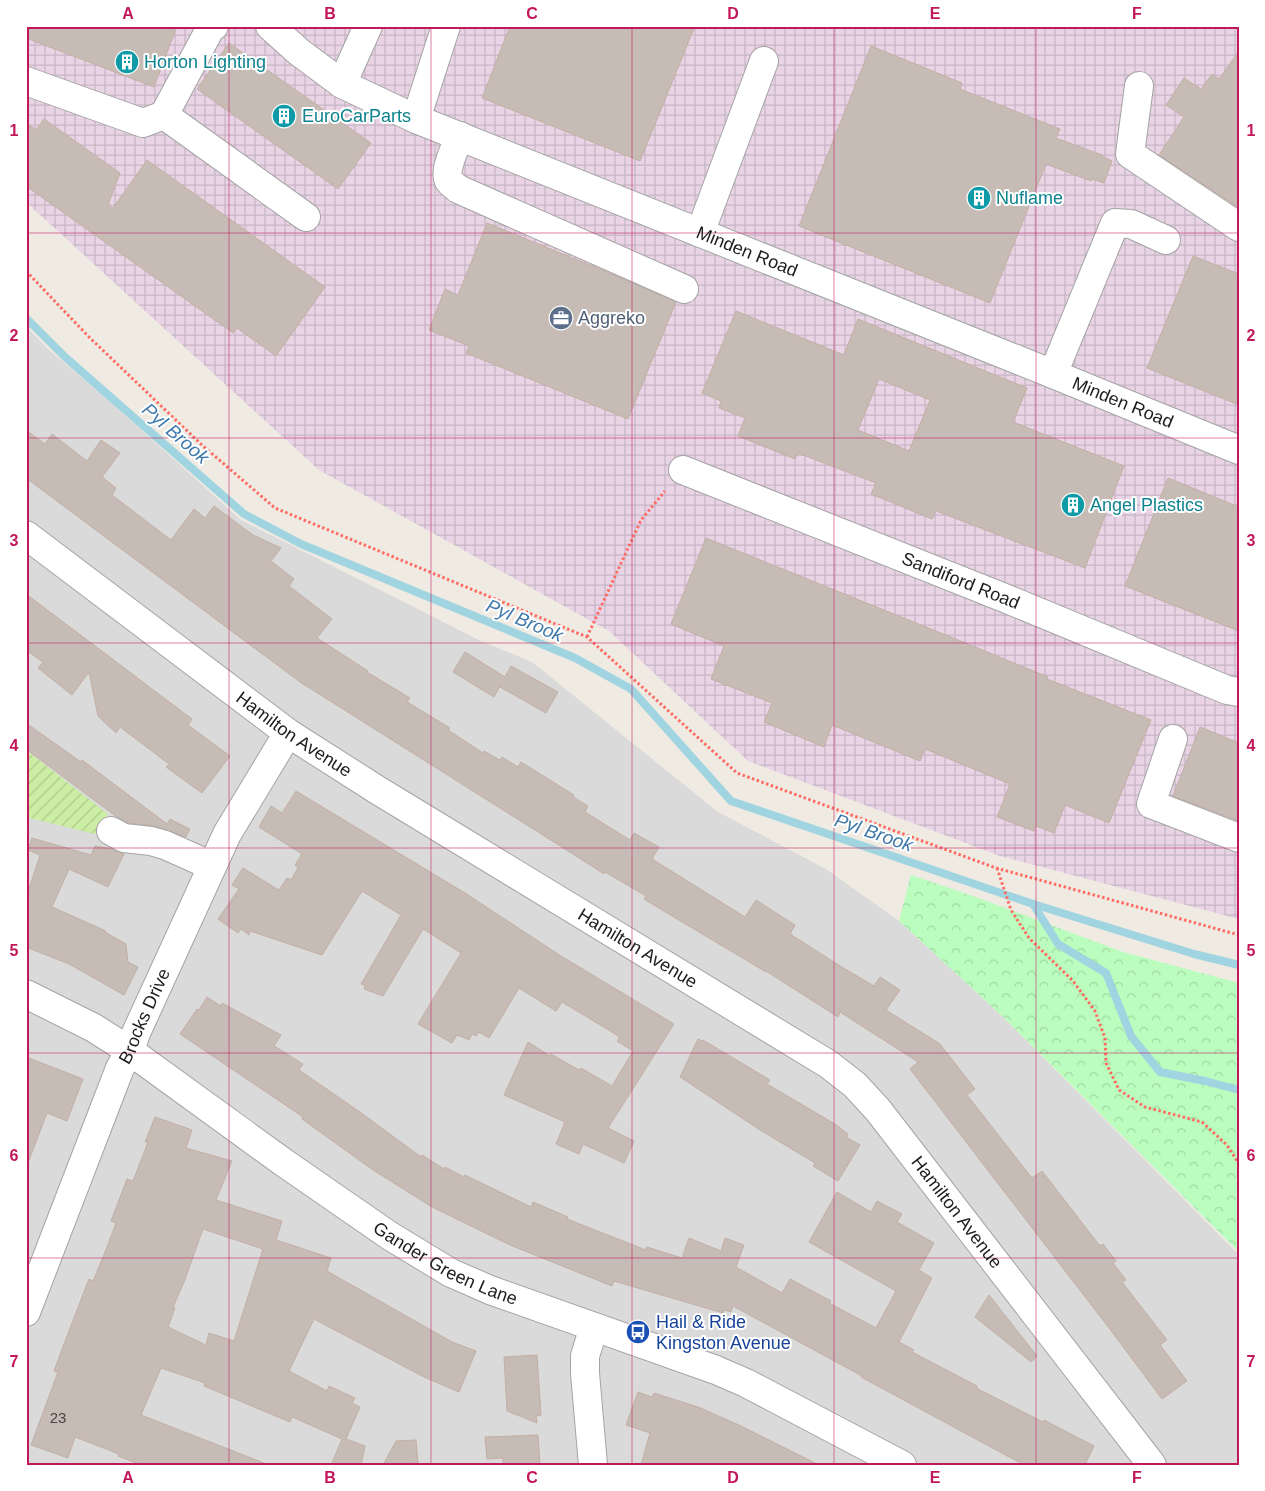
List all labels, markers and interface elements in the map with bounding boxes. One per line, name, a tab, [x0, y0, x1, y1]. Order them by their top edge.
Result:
text: A	[122, 5, 134, 22]
text: B	[324, 5, 336, 22]
text: C	[526, 5, 538, 22]
text: D	[727, 5, 739, 22]
text: E	[930, 5, 941, 22]
text: F	[1132, 5, 1142, 22]
building icon: Horton Lighting	[114, 49, 140, 75]
place label: Horton Lighting	[144, 52, 266, 72]
building icon: EuroCarParts	[271, 103, 297, 129]
place label: EuroCarParts	[302, 106, 411, 126]
text: 1	[10, 122, 19, 139]
text: 1	[1247, 122, 1256, 139]
building icon: Nuflame	[966, 185, 992, 211]
place label: Nuflame	[996, 188, 1063, 208]
street label: Minden Road	[694, 222, 800, 281]
office icon: Aggreko	[548, 305, 574, 331]
place label: Aggreko	[578, 308, 645, 328]
text: 2	[10, 327, 19, 344]
text: 2	[1247, 327, 1256, 344]
street label: Minden Road	[1069, 373, 1176, 432]
water label: Pyl Brook	[138, 399, 214, 469]
building icon: Angel Plastics	[1060, 492, 1086, 518]
place label: Angel Plastics	[1090, 495, 1203, 515]
text: 3	[10, 532, 19, 549]
text: 3	[1247, 532, 1256, 549]
street label: Sandiford Road	[899, 548, 1023, 613]
water label: Pyl Brook	[483, 595, 568, 647]
street label: Hamilton Avenue	[232, 687, 355, 781]
text: 4	[10, 737, 19, 754]
text: 4	[1247, 737, 1256, 754]
water label: Pyl Brook	[832, 809, 917, 856]
street label: Hamilton Avenue	[574, 904, 701, 992]
text: 5	[10, 942, 19, 959]
text: 5	[1247, 942, 1256, 959]
street label: Brocks Drive	[115, 965, 174, 1067]
text: 6	[10, 1147, 19, 1164]
text: 6	[1247, 1147, 1256, 1164]
street label: Hamilton Avenue	[907, 1152, 1006, 1272]
street label: Gander Green Lane	[370, 1218, 520, 1309]
place label: Hail & Ride Kingston Avenue	[656, 1312, 791, 1353]
bus stop icon: Hail & Ride Kingston Avenue	[625, 1319, 651, 1345]
text: 7	[10, 1353, 19, 1370]
text: 7	[1247, 1353, 1256, 1370]
house number: 23	[50, 1409, 66, 1426]
text: A	[122, 1469, 134, 1486]
text: B	[324, 1469, 336, 1486]
text: C	[526, 1469, 538, 1486]
text: D	[727, 1469, 739, 1486]
text: E	[930, 1469, 941, 1486]
text: F	[1132, 1469, 1142, 1486]

